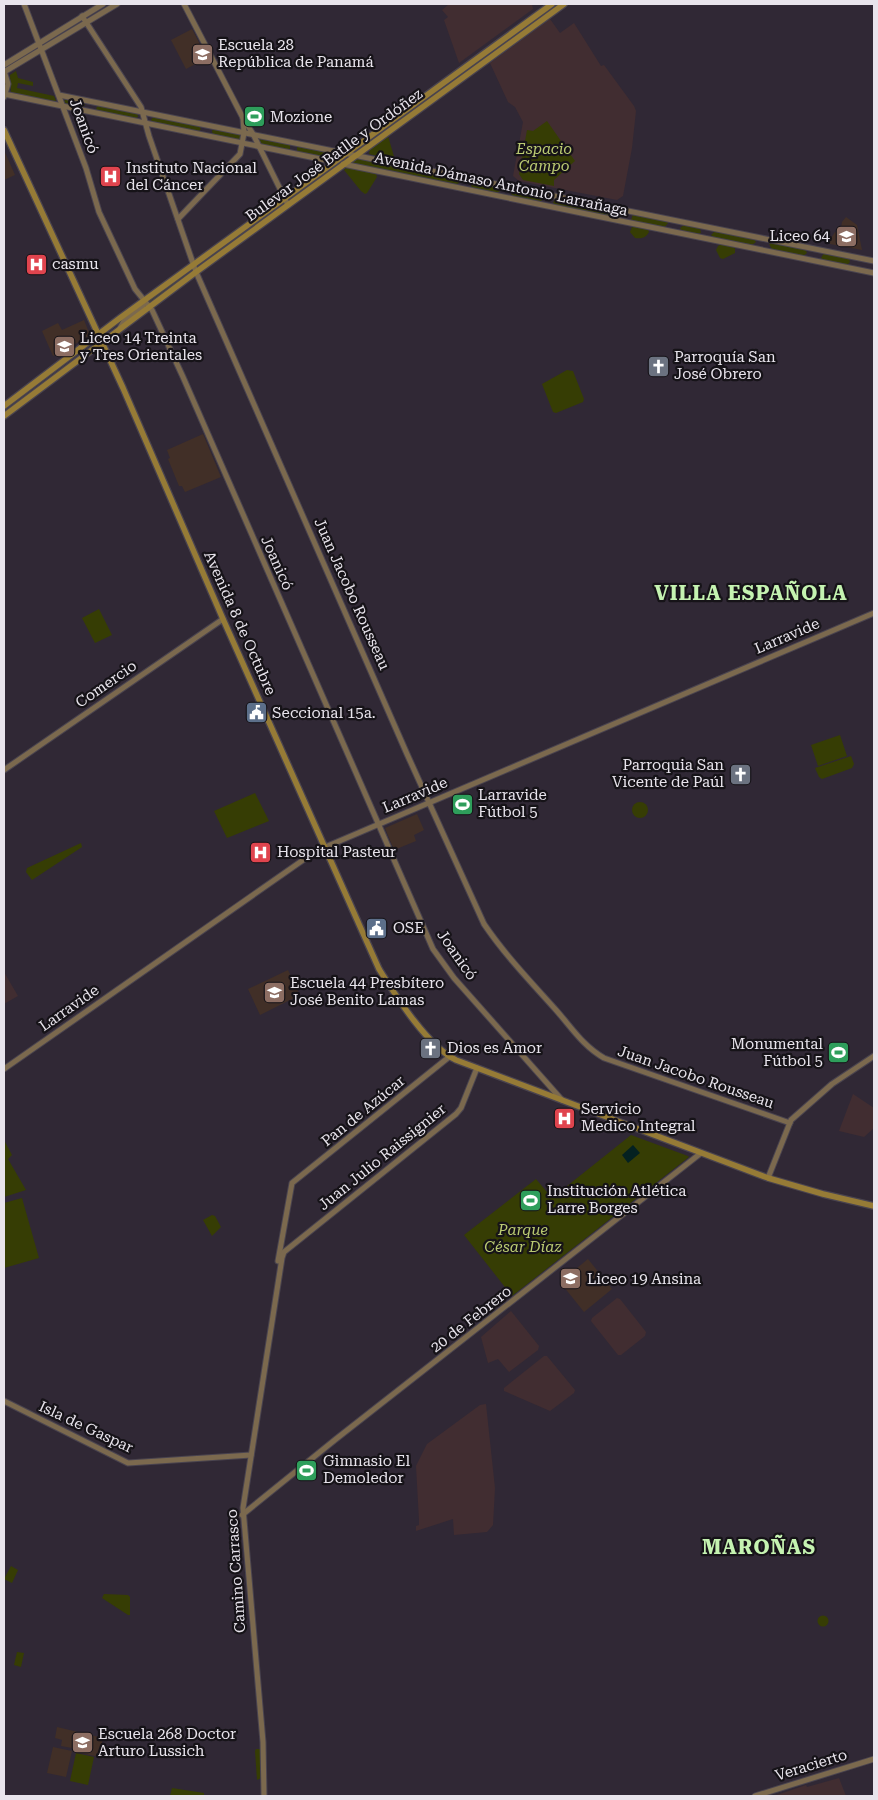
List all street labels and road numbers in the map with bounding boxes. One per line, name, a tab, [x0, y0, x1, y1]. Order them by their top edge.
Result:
street label: Bulevar José Batlle y Ordóñez	[242, 85, 426, 225]
street label: Joanicó	[66, 96, 102, 156]
street label: Avenida Dámaso Antonio Larrañaga	[373, 148, 629, 220]
street label: Juan Jacobo Rousseau	[310, 515, 394, 673]
street label: Joanicó	[257, 533, 297, 593]
street label: Avenida 8 de Octubre	[200, 548, 280, 698]
street label: Larravide	[752, 614, 822, 658]
street label: Comercio	[72, 656, 140, 712]
street label: Larravide	[380, 773, 450, 817]
street label: Joanicó	[433, 926, 481, 984]
street label: Larravide	[36, 981, 102, 1035]
street label: Juan Jacobo Rousseau	[616, 1042, 777, 1112]
street label: Pan de Azúcar	[318, 1072, 408, 1150]
street label: Juan Julio Raissignier	[315, 1100, 449, 1214]
street label: 20 de Febrero	[427, 1282, 515, 1356]
street label: Isla de Gaspar	[36, 1397, 136, 1457]
street label: Camino Carrasco	[223, 1509, 249, 1633]
street label: Veracierto	[773, 1746, 849, 1784]

